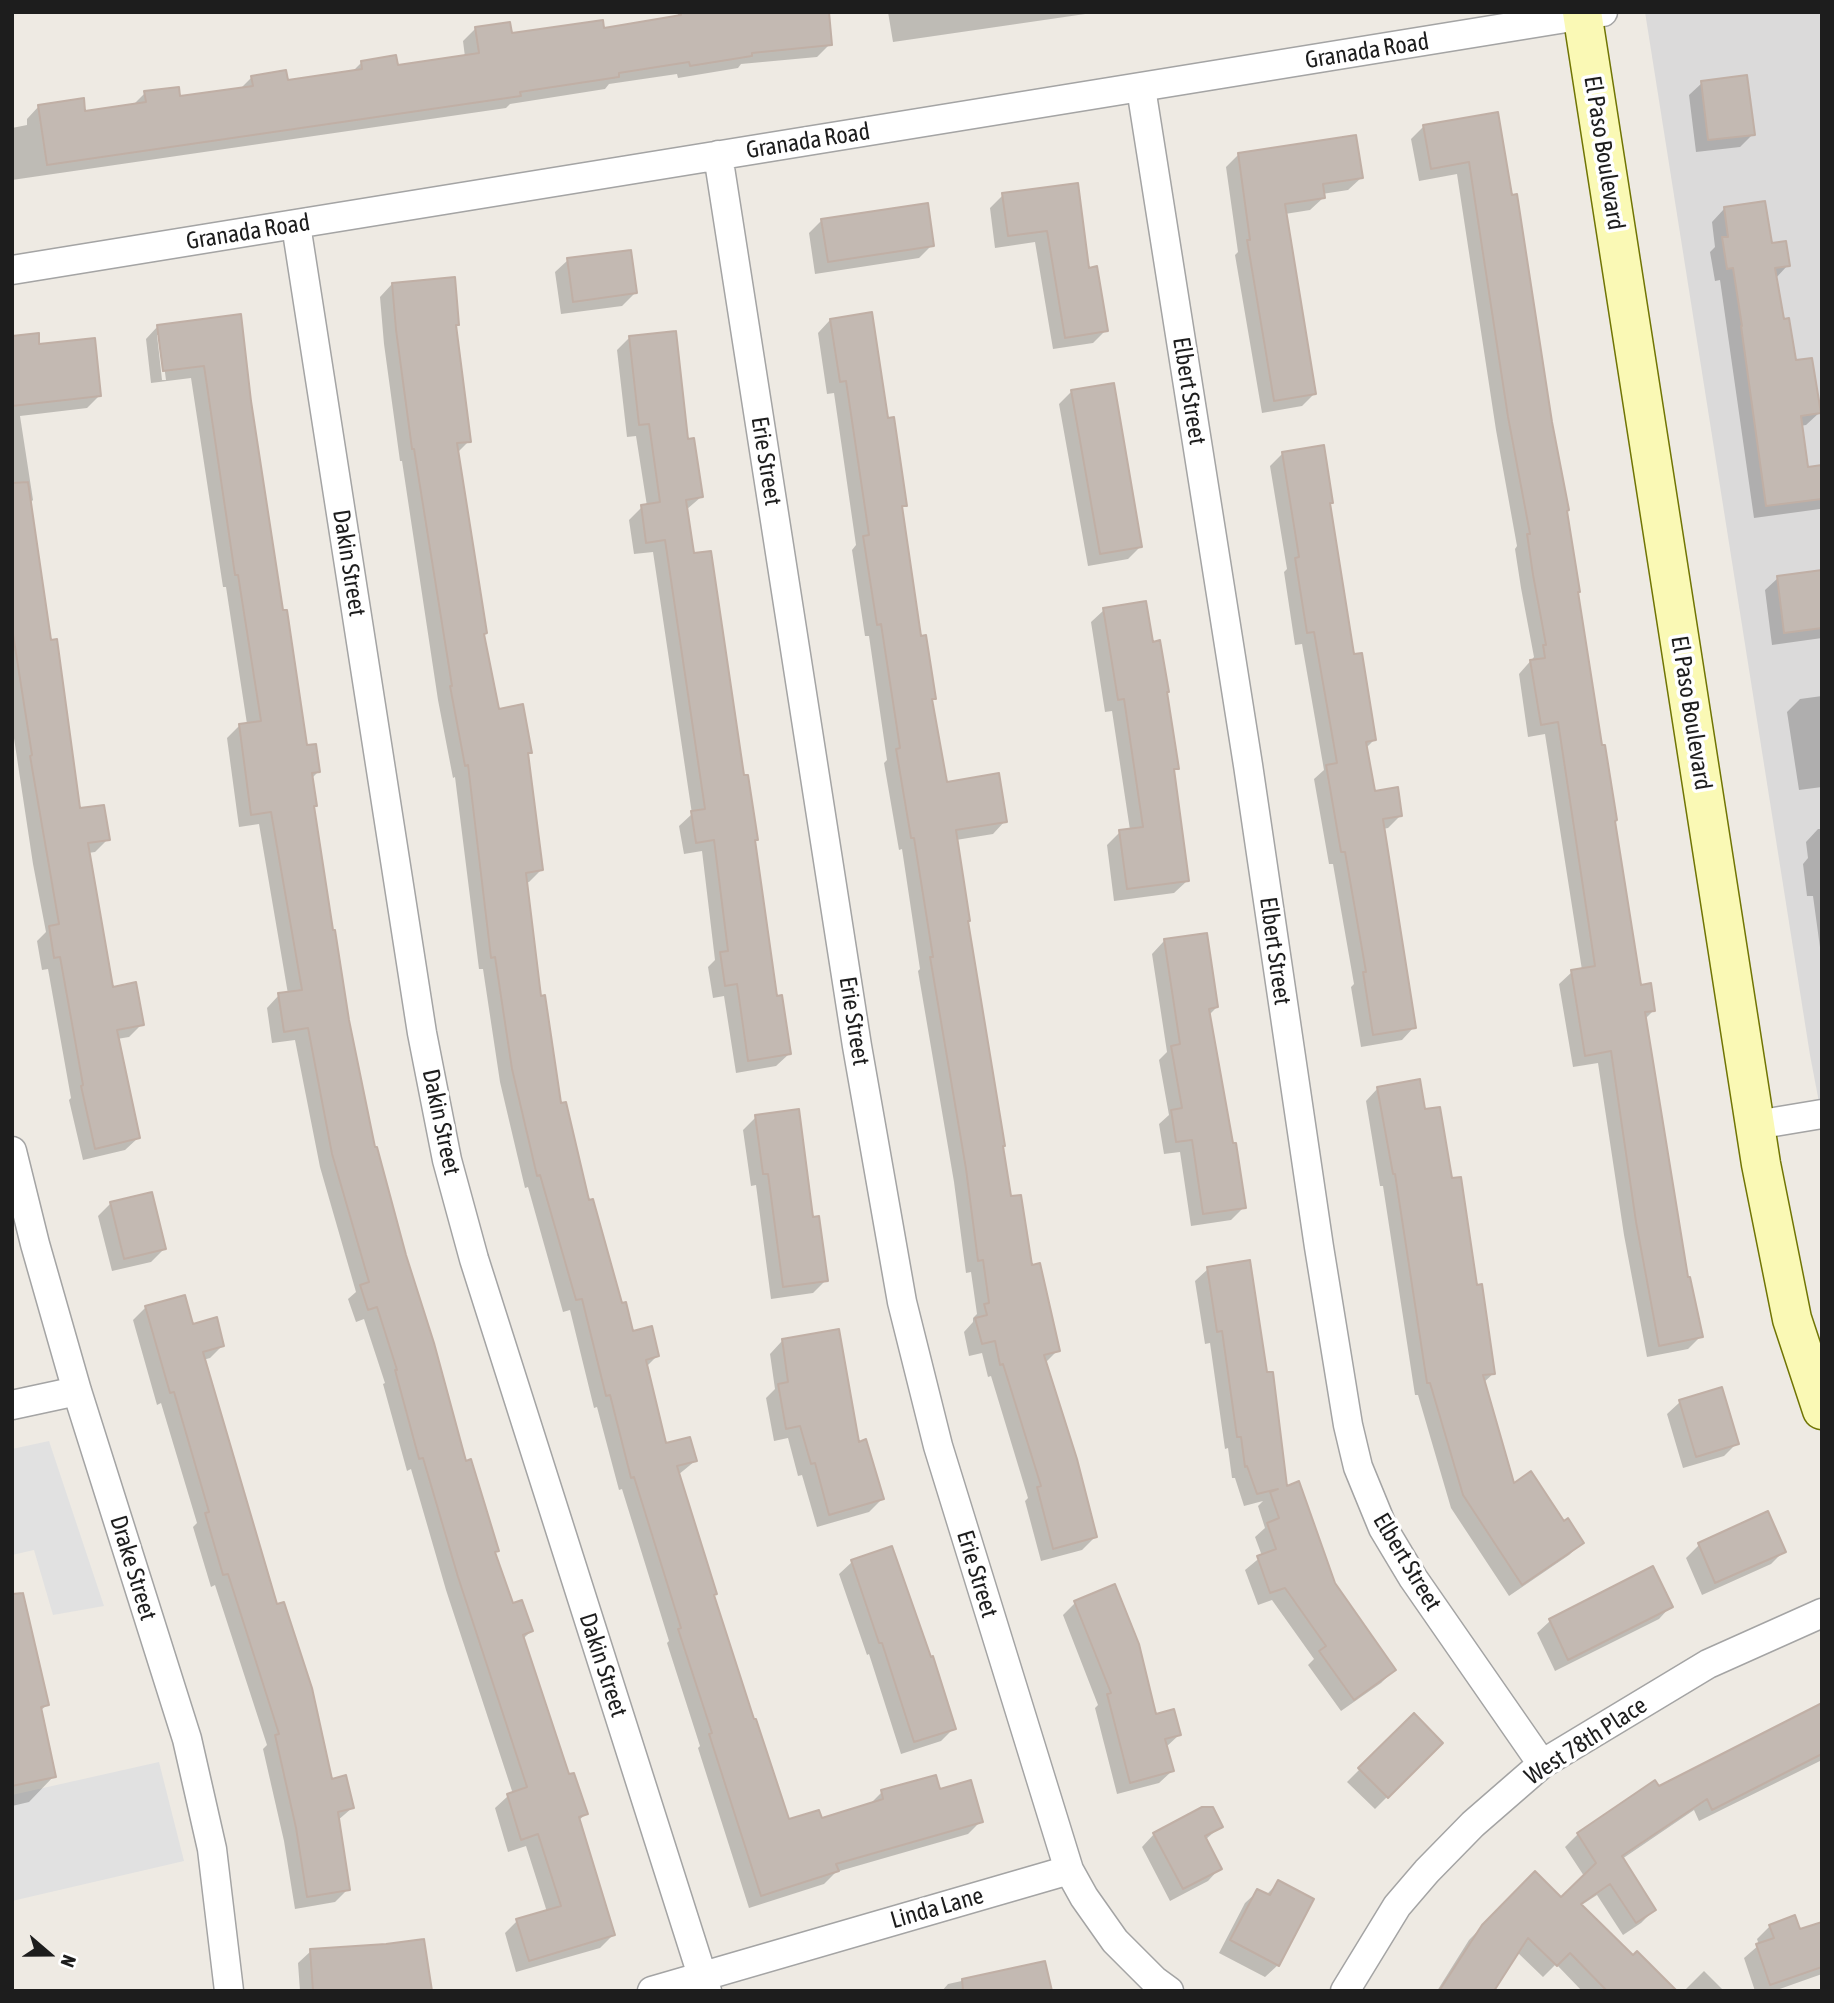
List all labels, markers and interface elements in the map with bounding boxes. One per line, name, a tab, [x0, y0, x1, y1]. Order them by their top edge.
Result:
street label: Granada Road	[1303, 27, 1431, 75]
street label: El Paso Boulevard	[1578, 74, 1630, 232]
street label: Granada Road	[744, 117, 872, 165]
street label: Granada Road	[184, 208, 312, 256]
street label: Elbert Street	[1166, 335, 1212, 447]
street label: Erie Street	[745, 414, 787, 508]
street label: Dakin Street	[326, 508, 372, 618]
street label: El Paso Boulevard	[1665, 634, 1717, 792]
street label: Elbert Street	[1253, 895, 1297, 1007]
street label: Erie Street	[833, 974, 875, 1068]
street label: Dakin Street	[416, 1066, 466, 1178]
street label: Elbert Street	[1367, 1508, 1447, 1616]
street label: Drake Street	[103, 1512, 163, 1624]
street label: Erie Street	[950, 1527, 1004, 1621]
street label: Dakin Street	[573, 1609, 633, 1721]
street label: West 78th Place	[1520, 1691, 1652, 1791]
street label: Linda Lane	[887, 1881, 987, 1935]
north arrow	[14, 1919, 84, 1989]
text: N	[56, 1952, 81, 1970]

